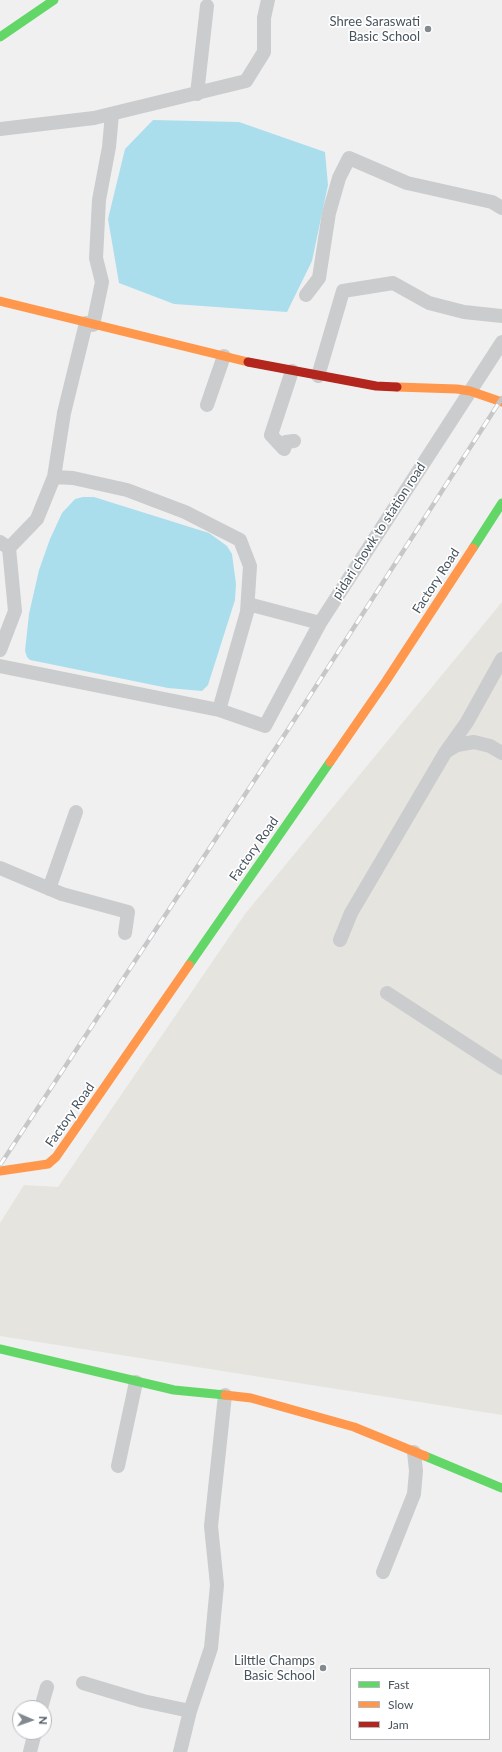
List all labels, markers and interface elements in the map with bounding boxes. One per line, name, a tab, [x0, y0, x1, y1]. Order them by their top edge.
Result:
place label: Shree Saraswati Basic School	[330, 14, 420, 45]
marker: Shree Saraswati Basic School	[423, 24, 433, 34]
street label: pidari chowk to station road	[329, 460, 429, 602]
street label: Factory Road	[409, 545, 463, 617]
street label: Factory Road	[226, 814, 282, 884]
street label: Factory Road	[42, 1080, 98, 1150]
place label: Lilttle Champs Basic School	[234, 1653, 315, 1684]
marker: Lilttle Champs Basic School	[318, 1663, 328, 1673]
legend	[350, 1668, 490, 1740]
text: Fast	[388, 1677, 409, 1692]
text: Slow	[388, 1697, 413, 1712]
north arrow	[12, 1700, 52, 1740]
text: N	[37, 1716, 50, 1725]
text: Jam	[388, 1717, 409, 1732]

